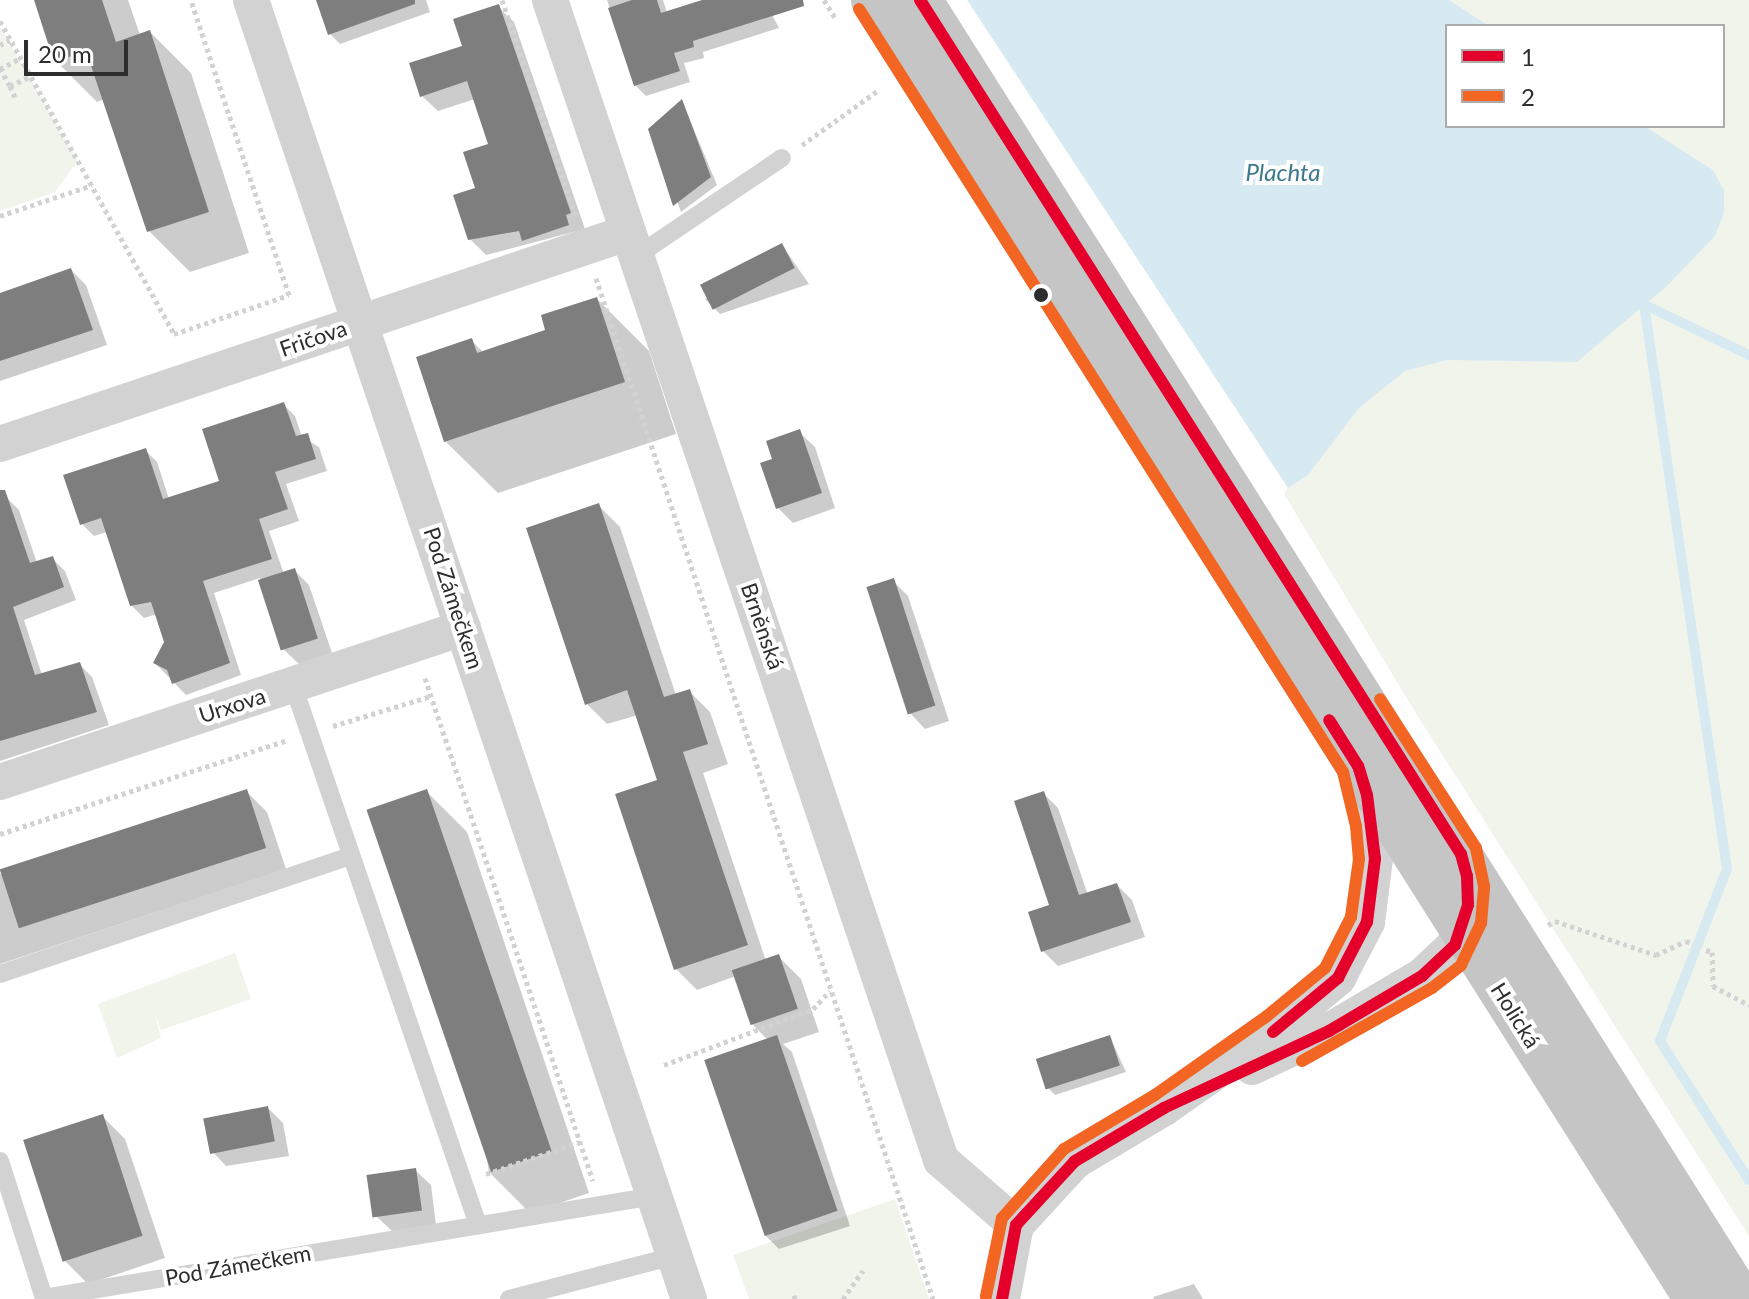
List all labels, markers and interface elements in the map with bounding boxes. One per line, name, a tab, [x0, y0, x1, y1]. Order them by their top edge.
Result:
scale bar	[28, 24, 132, 74]
legend	[1445, 24, 1725, 128]
text: 20 m	[38, 39, 92, 68]
text: 1	[1521, 42, 1535, 71]
text: 2	[1521, 82, 1535, 111]
water label: Plachta	[1245, 158, 1321, 186]
unlabelled marker	[1033, 287, 1049, 303]
street label: Fričova	[276, 314, 350, 362]
street label: Pod Zámečkem	[419, 524, 489, 672]
street label: Brněnská	[736, 579, 790, 673]
street label: Urxova	[195, 682, 269, 728]
street label: Holická	[1486, 977, 1546, 1053]
street label: Pod Zámečkem	[163, 1239, 313, 1291]

